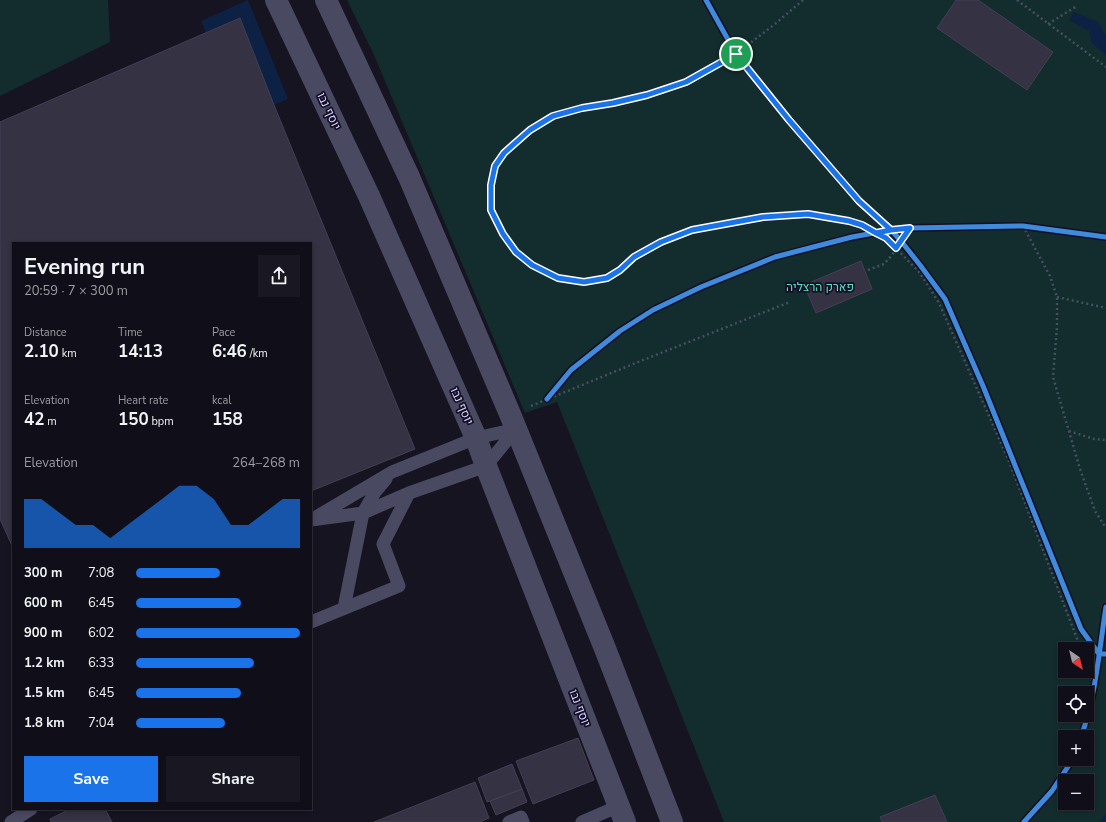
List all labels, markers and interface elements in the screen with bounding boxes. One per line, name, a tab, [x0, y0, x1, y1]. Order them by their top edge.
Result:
pin	[719, 37, 753, 71]
icon: arrive	[725, 43, 747, 65]
street label: יוסף נבו	[313, 90, 345, 132]
text: Evening run	[24, 252, 145, 282]
button: share	[258, 255, 300, 297]
park label: פארק הרצליה	[786, 279, 854, 295]
text: 20:59 · 7 × 300 m	[24, 282, 128, 300]
text: Distance	[24, 325, 67, 340]
text: Time	[118, 325, 142, 340]
text: Pace	[212, 325, 235, 340]
text: 2.10	[24, 340, 59, 363]
text: 14:13	[118, 340, 163, 363]
text: 6:46	[212, 340, 247, 363]
text: km	[59, 346, 77, 361]
text: /km	[247, 346, 268, 361]
street label: יוסף נבו	[447, 385, 477, 427]
text: Elevation	[24, 393, 70, 408]
text: Heart rate	[118, 393, 168, 408]
text: kcal	[212, 393, 232, 408]
text: 42	[24, 408, 44, 431]
text: 150	[118, 408, 149, 431]
text: 158	[212, 408, 243, 431]
text: m	[44, 414, 57, 429]
text: bpm	[149, 414, 174, 429]
text: Elevation	[24, 454, 78, 472]
text: 264–268 m	[232, 454, 300, 472]
text: 300 m	[24, 564, 62, 582]
text: 7:08	[88, 564, 114, 582]
text: 600 m	[24, 594, 62, 612]
text: 6:45	[88, 594, 114, 612]
text: 900 m	[24, 624, 62, 642]
text: 6:02	[88, 624, 114, 642]
north arrow	[1058, 642, 1094, 678]
map controls	[1058, 642, 1094, 810]
text: 1.2 km	[24, 654, 65, 672]
text: 6:33	[88, 654, 114, 672]
text: 1.5 km	[24, 684, 65, 702]
text: 6:45	[88, 684, 114, 702]
button: locate	[1058, 686, 1094, 722]
street label: יוסף נבו	[566, 687, 594, 729]
text: 1.8 km	[24, 714, 65, 732]
text: 7:04	[88, 714, 114, 732]
button: +	[1058, 730, 1094, 766]
button: Save	[24, 756, 158, 802]
button: Share	[166, 756, 300, 802]
button: −	[1058, 774, 1094, 810]

